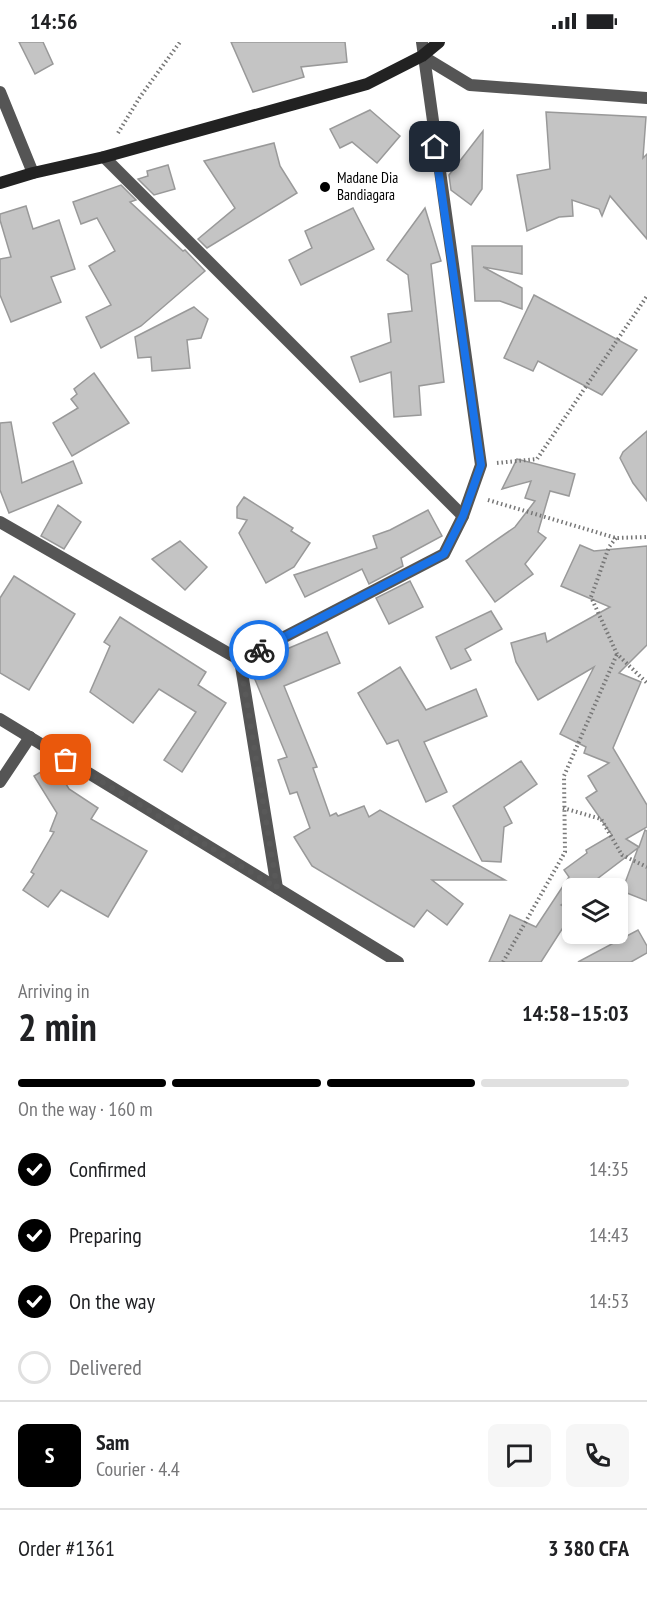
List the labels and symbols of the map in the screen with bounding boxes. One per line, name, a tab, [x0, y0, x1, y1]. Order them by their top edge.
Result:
pin	[409, 121, 460, 172]
place label: Madane Dia Bandiagara	[337, 168, 398, 204]
marker: Madane Dia Bandiagara	[318, 180, 332, 194]
courier	[229, 620, 289, 680]
pin	[40, 734, 91, 785]

